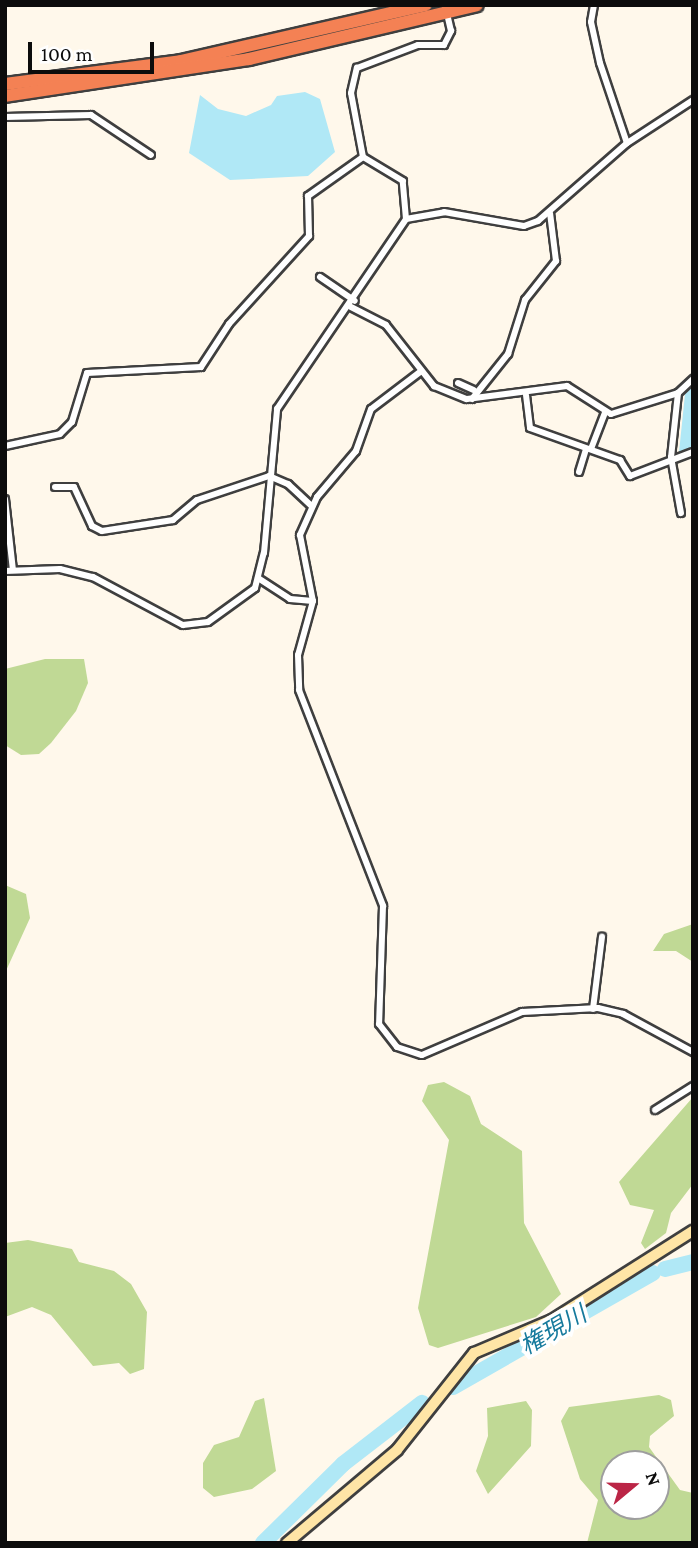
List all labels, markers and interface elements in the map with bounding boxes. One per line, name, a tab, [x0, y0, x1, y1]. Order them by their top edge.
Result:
scale bar	[32, 28, 158, 72]
text: 100 m	[41, 42, 93, 66]
water label: 権現川	[515, 1300, 591, 1360]
north arrow	[600, 1450, 670, 1520]
text: N	[641, 1469, 665, 1488]

